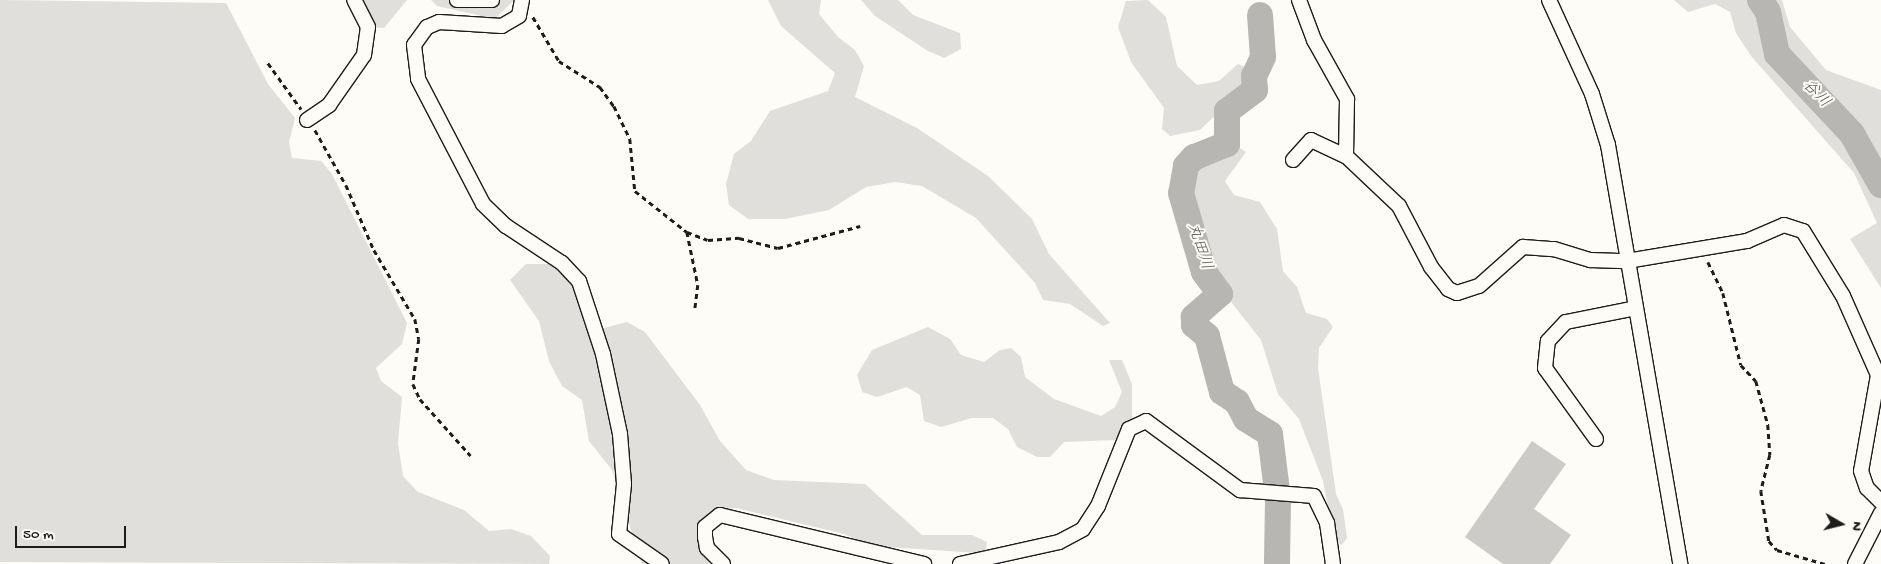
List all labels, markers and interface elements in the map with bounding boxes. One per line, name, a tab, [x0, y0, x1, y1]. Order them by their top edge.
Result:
water label: 谷川	[1797, 77, 1833, 113]
water label: 丸田川	[1181, 221, 1215, 273]
north arrow	[1816, 499, 1866, 549]
scale bar	[18, 516, 129, 548]
text: N	[1847, 520, 1865, 532]
text: 50 m	[23, 526, 54, 544]

